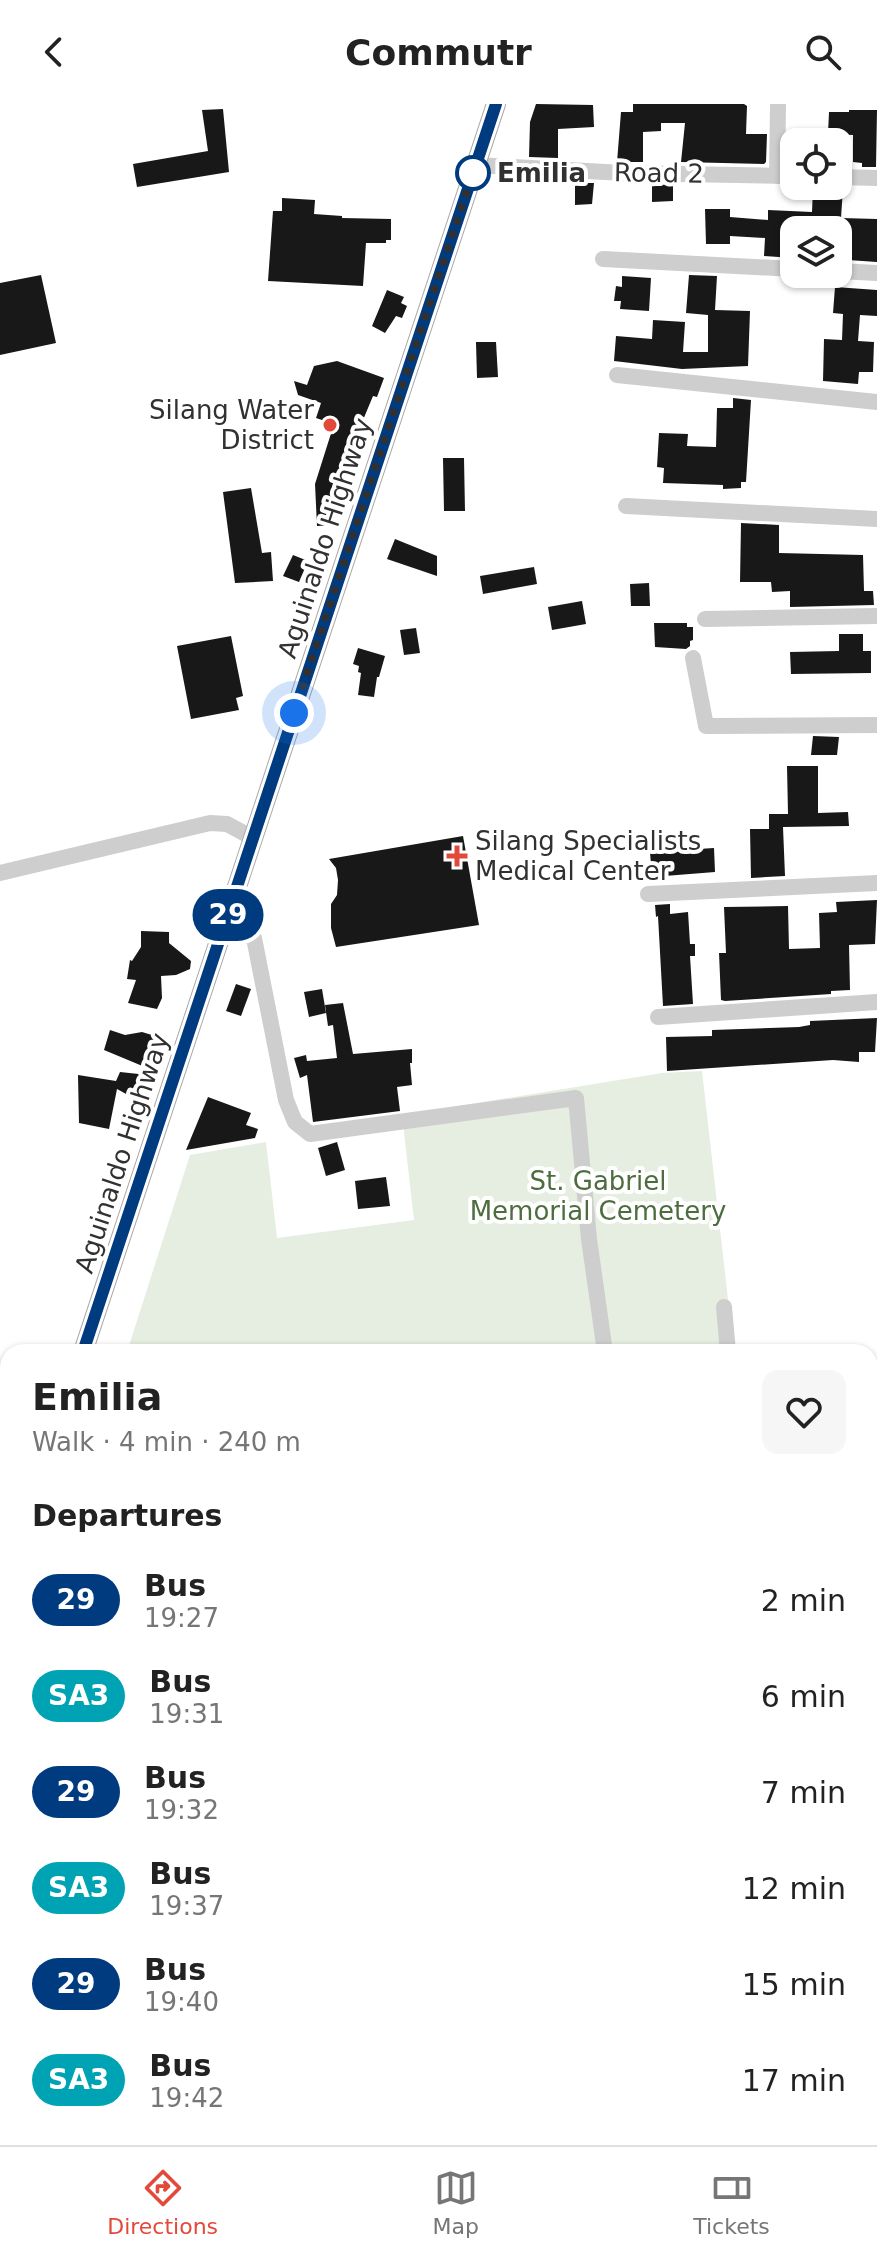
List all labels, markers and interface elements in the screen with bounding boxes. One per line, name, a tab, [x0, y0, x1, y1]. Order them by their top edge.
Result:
icon: back	[32, 30, 76, 74]
icon: search	[801, 30, 845, 74]
text: Commutr	[345, 32, 532, 73]
map controls	[780, 128, 852, 288]
button: locate	[780, 128, 852, 200]
marker: Emilia	[456, 156, 490, 190]
street label: Road 2	[614, 157, 704, 189]
place label: Emilia	[497, 158, 586, 188]
button: layers	[780, 216, 852, 288]
place label: Silang Water District	[149, 395, 314, 455]
street label: Aguinaldo Highway	[272, 414, 378, 662]
marker: Silang Water District	[321, 416, 339, 434]
your location	[274, 693, 314, 733]
place label: Silang Specialists Medical Center	[475, 826, 701, 886]
marker: Silang Specialists Medical Center	[446, 845, 468, 867]
line badge: 29	[192, 889, 264, 941]
text: 29	[209, 898, 247, 931]
street label: Aguinaldo Highway	[69, 1029, 175, 1277]
park label: St. Gabriel Memorial Cemetery	[470, 1166, 726, 1226]
button: heart	[762, 1370, 846, 1454]
text: Emilia	[32, 1375, 162, 1419]
text: Walk · 4 min · 240 m	[32, 1427, 301, 1457]
text: Departures	[32, 1498, 222, 1533]
text: Bus	[144, 1568, 206, 1603]
text: 29	[57, 1583, 95, 1616]
text: 2 min	[761, 1583, 846, 1618]
text: 19:27	[144, 1603, 219, 1633]
text: Bus	[149, 1664, 211, 1699]
text: SA3	[48, 1679, 109, 1712]
text: 6 min	[761, 1679, 846, 1714]
text: 19:31	[149, 1699, 224, 1729]
text: Bus	[144, 1760, 206, 1795]
text: 29	[57, 1775, 95, 1808]
text: 7 min	[761, 1775, 846, 1810]
text: 19:32	[144, 1795, 219, 1825]
text: Bus	[149, 1856, 211, 1891]
text: SA3	[48, 1871, 109, 1904]
text: 12 min	[742, 1871, 846, 1906]
text: 19:37	[149, 1891, 224, 1921]
text: Bus	[144, 1952, 206, 1987]
text: 29	[57, 1967, 95, 2000]
text: 15 min	[742, 1967, 846, 2002]
text: 19:40	[144, 1987, 219, 2017]
text: Bus	[149, 2048, 211, 2083]
text: SA3	[48, 2063, 109, 2096]
text: 17 min	[742, 2063, 846, 2098]
text: 19:42	[149, 2083, 224, 2113]
tab: Directions	[107, 2166, 218, 2239]
tab: Map	[432, 2166, 479, 2239]
tab: Tickets	[693, 2166, 770, 2239]

